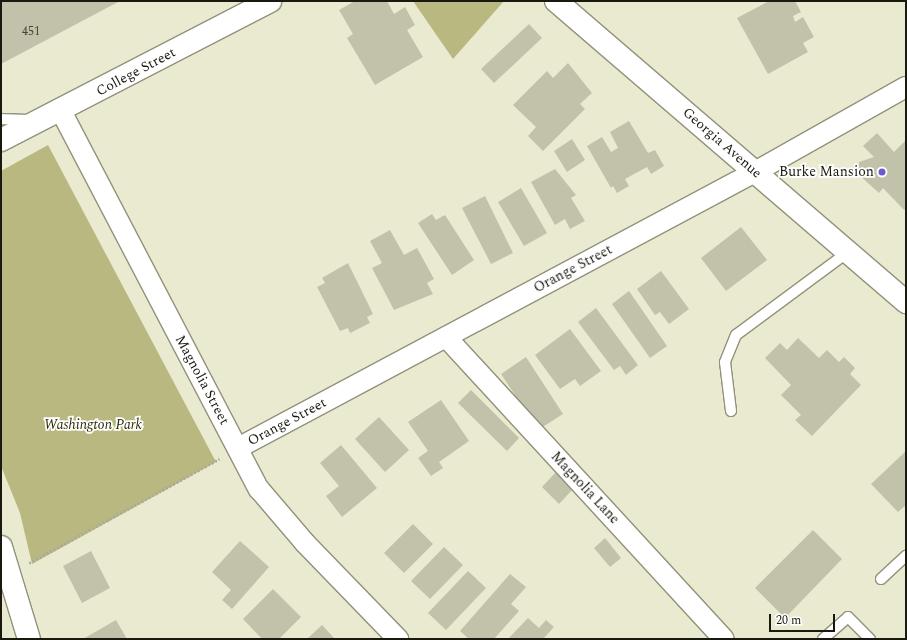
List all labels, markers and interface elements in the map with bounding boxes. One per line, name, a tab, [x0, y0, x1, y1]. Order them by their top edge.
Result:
house number: 451	[22, 25, 40, 39]
street label: College Street	[94, 44, 178, 100]
street label: Georgia Avenue	[679, 104, 765, 182]
place label: Burke Mansion	[779, 164, 874, 180]
marker: Burke Mansion	[877, 167, 887, 177]
street label: Orange Street	[531, 241, 615, 297]
street label: Magnolia Street	[171, 332, 233, 428]
street label: Orange Street	[245, 394, 329, 450]
park label: Washington Park	[44, 417, 142, 433]
street label: Magnolia Lane	[547, 448, 623, 528]
scale bar	[771, 606, 837, 632]
text: 20 m	[776, 611, 801, 630]

